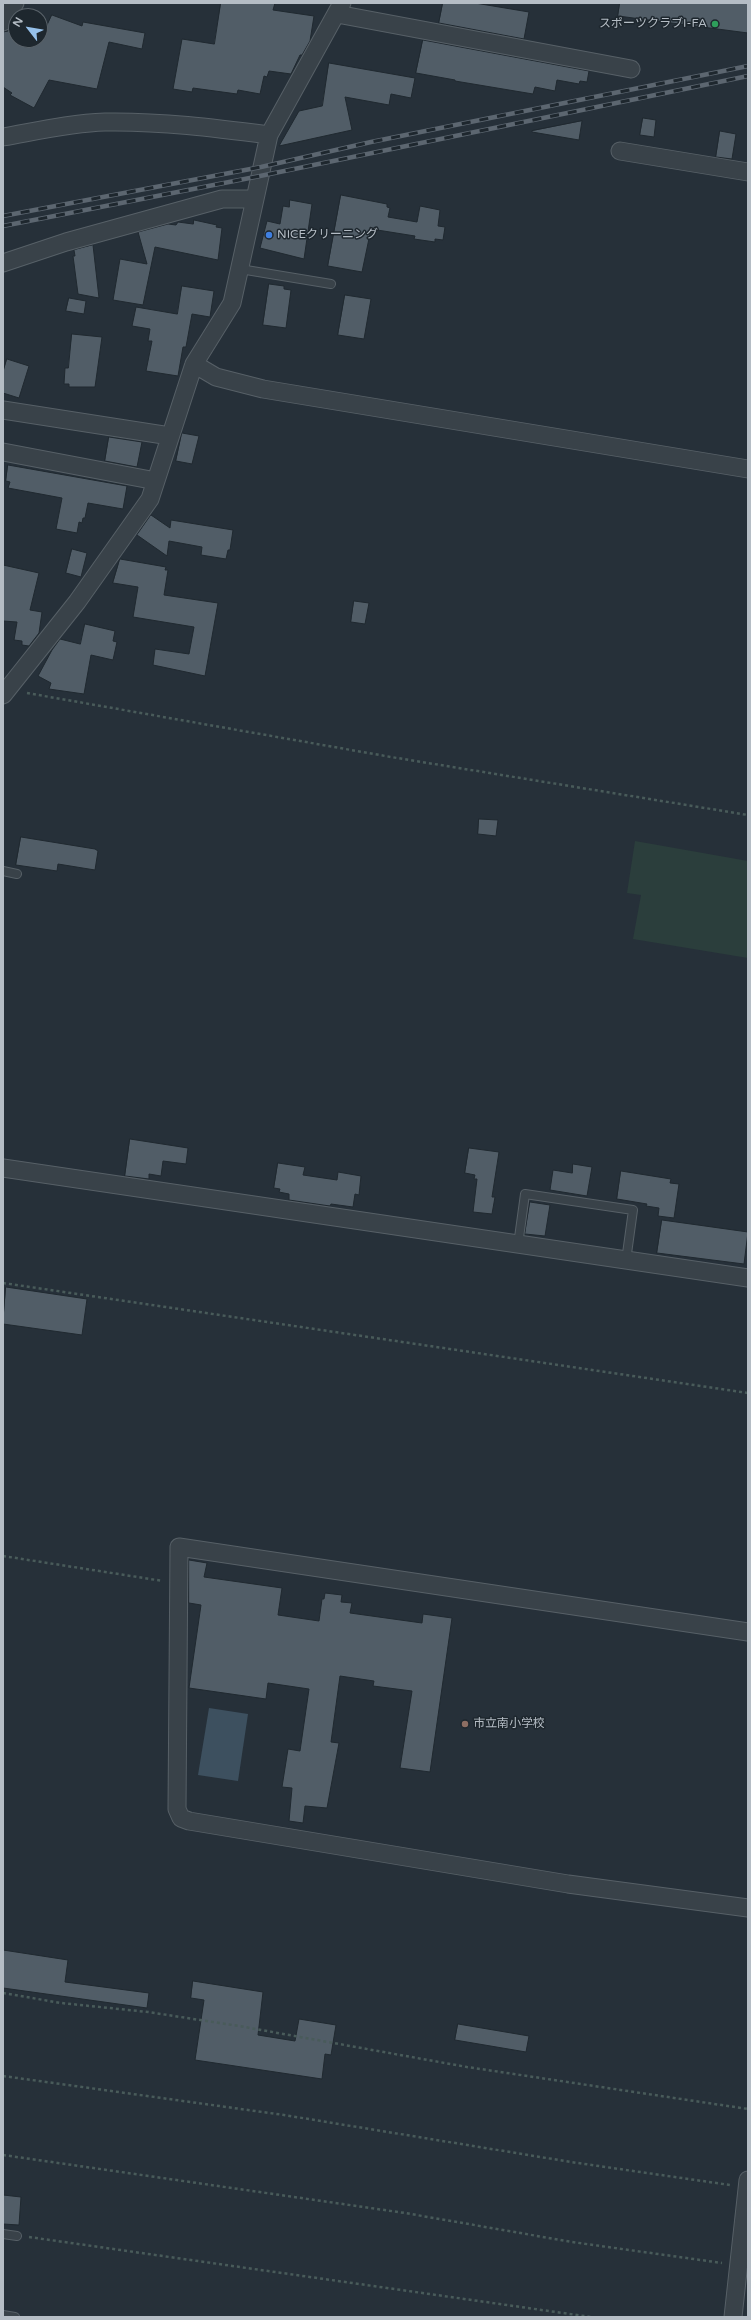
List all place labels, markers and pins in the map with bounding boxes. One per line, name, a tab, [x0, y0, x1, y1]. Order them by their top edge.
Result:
place label: スポーツクラブI-FA	[599, 17, 707, 31]
marker: スポーツクラブI-FA	[710, 19, 720, 29]
place label: NICEクリーニング	[277, 228, 378, 242]
marker: NICEクリーニング	[264, 230, 274, 240]
place label: 市立南小学校	[473, 1717, 545, 1731]
marker: 市立南小学校	[460, 1719, 470, 1729]

